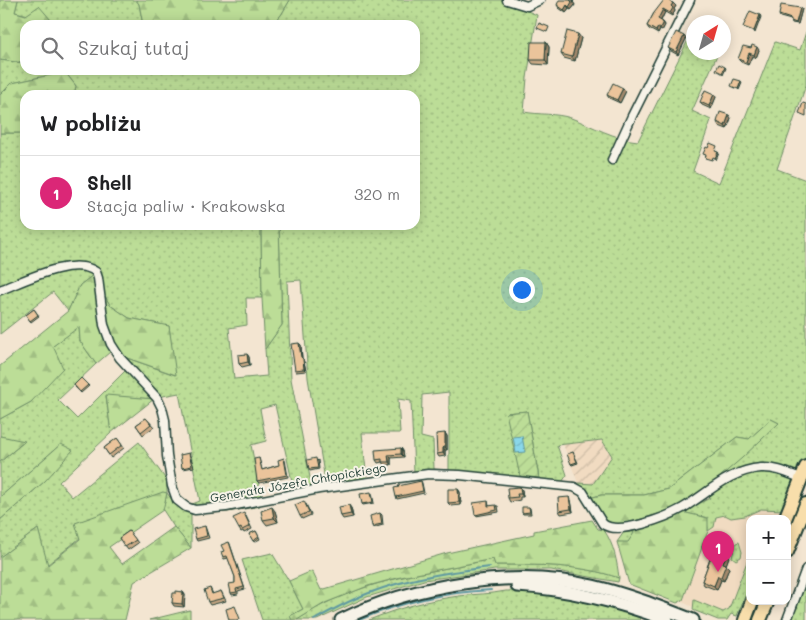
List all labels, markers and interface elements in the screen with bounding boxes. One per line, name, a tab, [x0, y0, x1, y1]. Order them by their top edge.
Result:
north arrow	[686, 15, 731, 60]
search box	[20, 20, 420, 75]
icon: search	[38, 34, 66, 62]
text: Szukaj tutaj	[78, 35, 189, 60]
text: W pobliżu	[40, 109, 141, 136]
text: Shell	[87, 170, 132, 195]
text: 1	[52, 183, 60, 204]
text: 320 m	[354, 183, 400, 204]
text: Stacja paliw · Krakowska	[87, 195, 286, 216]
your location	[509, 277, 535, 303]
street label: Generała Józefa Chłopickiego	[209, 459, 387, 505]
map controls	[746, 515, 791, 605]
button: +	[746, 515, 791, 560]
pin: 1	[702, 531, 734, 572]
button: −	[746, 560, 791, 605]

